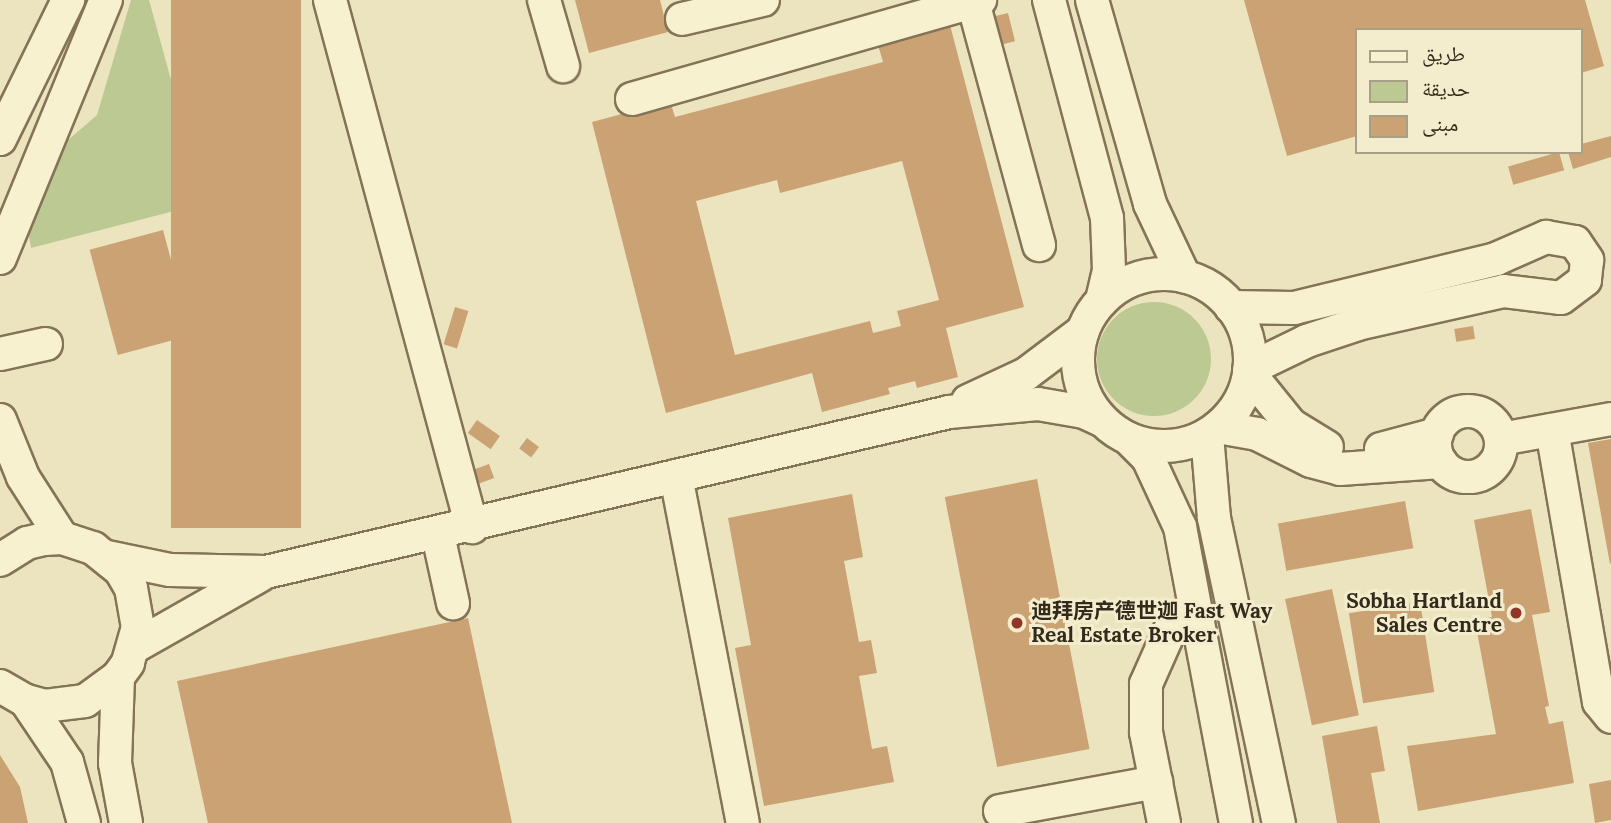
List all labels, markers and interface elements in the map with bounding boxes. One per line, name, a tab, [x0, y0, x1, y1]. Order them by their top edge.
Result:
legend	[1356, 28, 1583, 154]
text: طريق	[1422, 40, 1465, 67]
text: حديقة	[1422, 75, 1470, 102]
text: مبنى	[1422, 110, 1458, 137]
place label: Sobha Hartland Sales Centre	[1346, 588, 1502, 638]
place label: 迪拜房产德世迦 Fast Way Real Estate Broker	[1031, 598, 1272, 648]
marker: Sobha Hartland Sales Centre	[1508, 605, 1524, 621]
marker: 迪拜房产德世迦 Fast Way Real Estate Broker	[1009, 615, 1025, 631]

